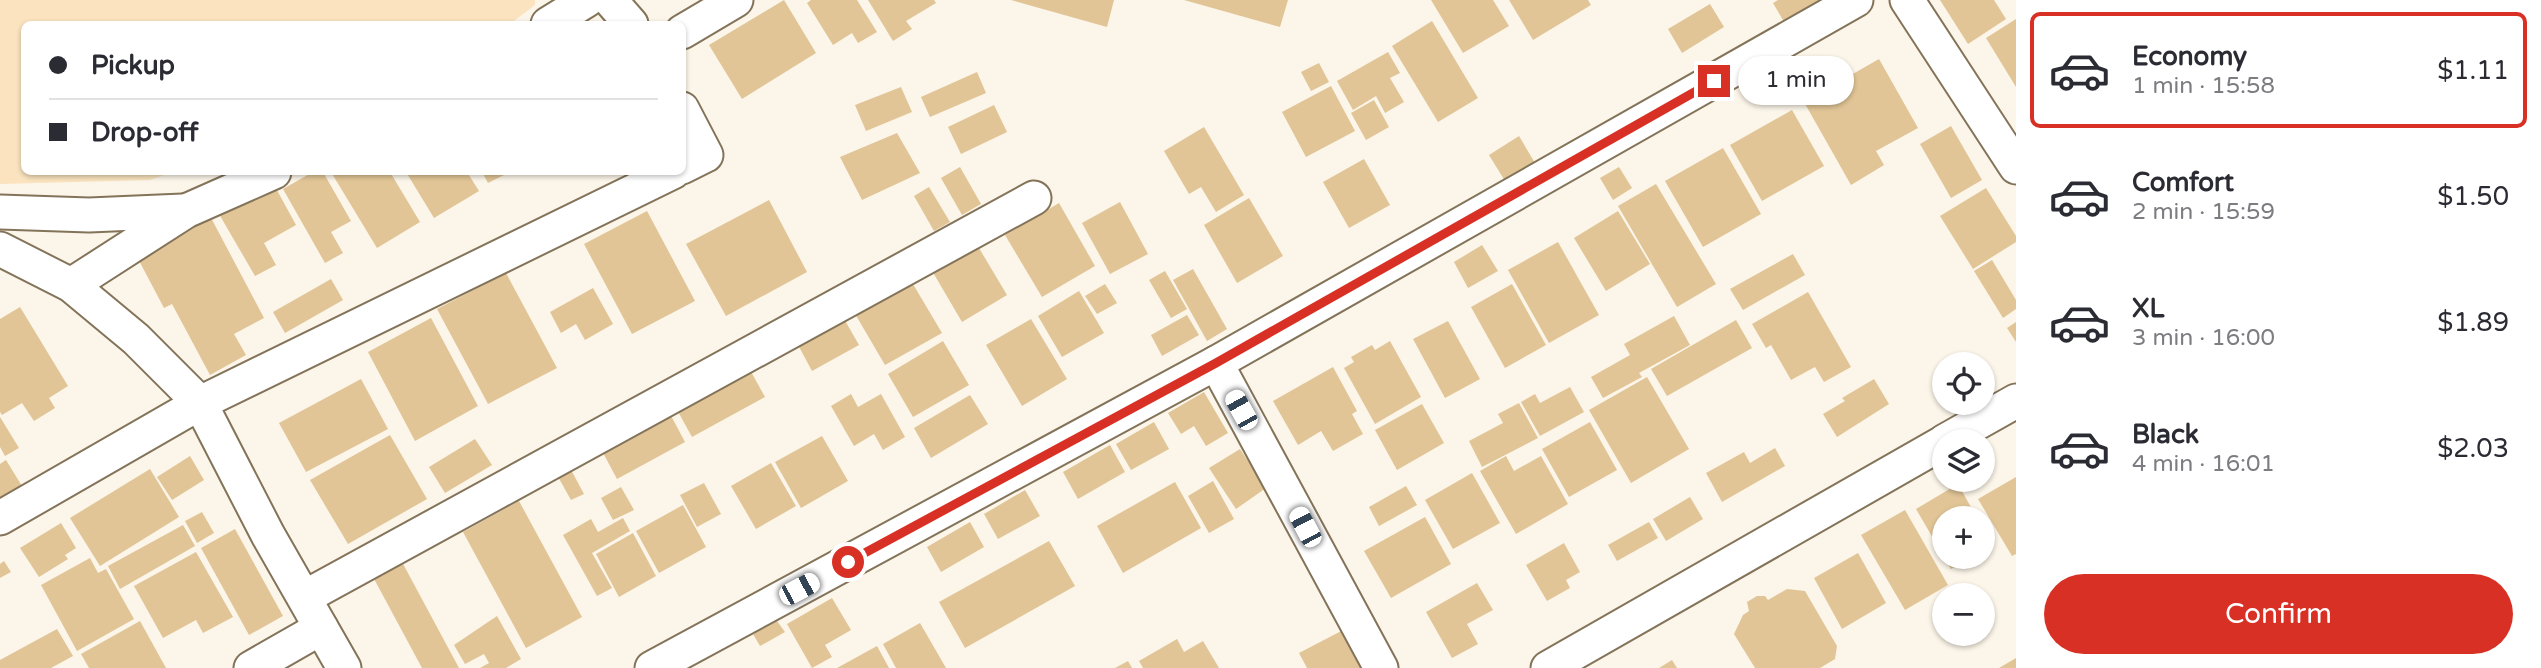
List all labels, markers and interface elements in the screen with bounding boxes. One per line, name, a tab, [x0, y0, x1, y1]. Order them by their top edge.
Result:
icon: car	[2048, 39, 2111, 102]
text: Economy	[2132, 41, 2247, 72]
text: Pickup	[91, 50, 175, 81]
text: $1.11	[2437, 55, 2509, 86]
callout: 1 min	[1738, 56, 1854, 106]
route end	[1698, 65, 1730, 97]
text: 1 min	[1765, 66, 1827, 94]
text: 1 min · 15:58	[2132, 72, 2275, 100]
text: Drop-off	[91, 117, 198, 148]
icon: car	[2048, 165, 2111, 228]
text: Comfort	[2132, 167, 2234, 198]
text: $1.50	[2437, 181, 2509, 212]
text: 2 min · 15:59	[2132, 198, 2275, 226]
icon: car	[2048, 291, 2111, 354]
text: XL	[2132, 293, 2164, 324]
text: $1.89	[2437, 307, 2509, 338]
text: 3 min · 16:00	[2132, 324, 2275, 352]
map controls	[1932, 352, 1995, 646]
button: locate	[1932, 352, 1995, 415]
car	[1222, 387, 1261, 433]
icon: car	[2048, 417, 2111, 480]
text: Black	[2132, 419, 2199, 450]
button: layers	[1932, 429, 1995, 492]
text: $2.03	[2437, 433, 2509, 464]
text: 4 min · 16:01	[2132, 450, 2275, 478]
car	[1286, 504, 1325, 550]
button: +	[1932, 506, 1995, 569]
route start	[832, 546, 864, 578]
car	[776, 570, 823, 608]
button: Confirm	[2044, 574, 2513, 654]
button: −	[1932, 583, 1995, 646]

